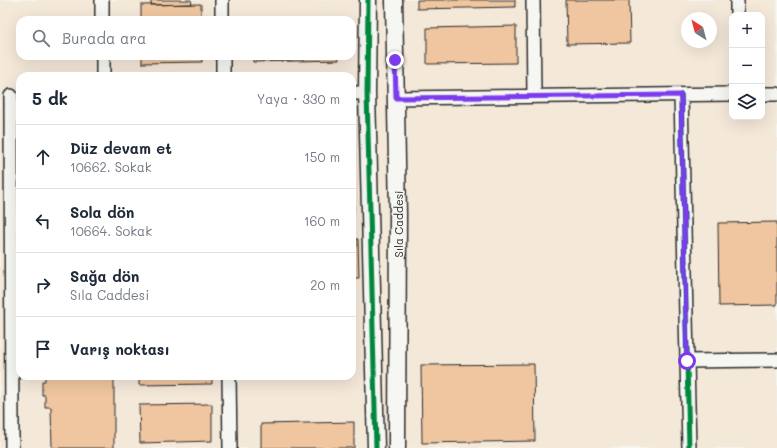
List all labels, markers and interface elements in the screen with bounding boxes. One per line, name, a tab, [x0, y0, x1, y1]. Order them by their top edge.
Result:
north arrow	[681, 12, 717, 48]
map controls	[729, 12, 765, 120]
button: +	[729, 12, 765, 48]
search box	[16, 16, 356, 60]
icon: search	[30, 27, 52, 49]
text: Burada ara	[62, 28, 146, 48]
button: −	[729, 48, 765, 84]
route end	[386, 51, 404, 69]
button: layers	[729, 84, 765, 120]
text: 5 dk	[32, 87, 68, 109]
text: Yaya · 330 m	[257, 90, 340, 107]
text: Düz devam et	[70, 138, 172, 158]
icon: ahead	[32, 146, 54, 168]
text: 150 m	[304, 148, 340, 165]
text: 10662. Sokak	[70, 158, 152, 175]
street label: Sıla Caddesi	[391, 191, 406, 257]
text: Sola dön	[70, 202, 134, 222]
icon: left	[32, 210, 54, 232]
text: 160 m	[304, 212, 340, 229]
text: 10664. Sokak	[70, 222, 152, 239]
text: Sağa dön	[70, 266, 139, 286]
icon: right	[32, 274, 54, 296]
text: 20 m	[310, 276, 340, 293]
text: Sıla Caddesi	[70, 286, 149, 303]
icon: arrive	[32, 338, 54, 360]
text: Varış noktası	[70, 339, 170, 359]
route start	[678, 352, 696, 370]

